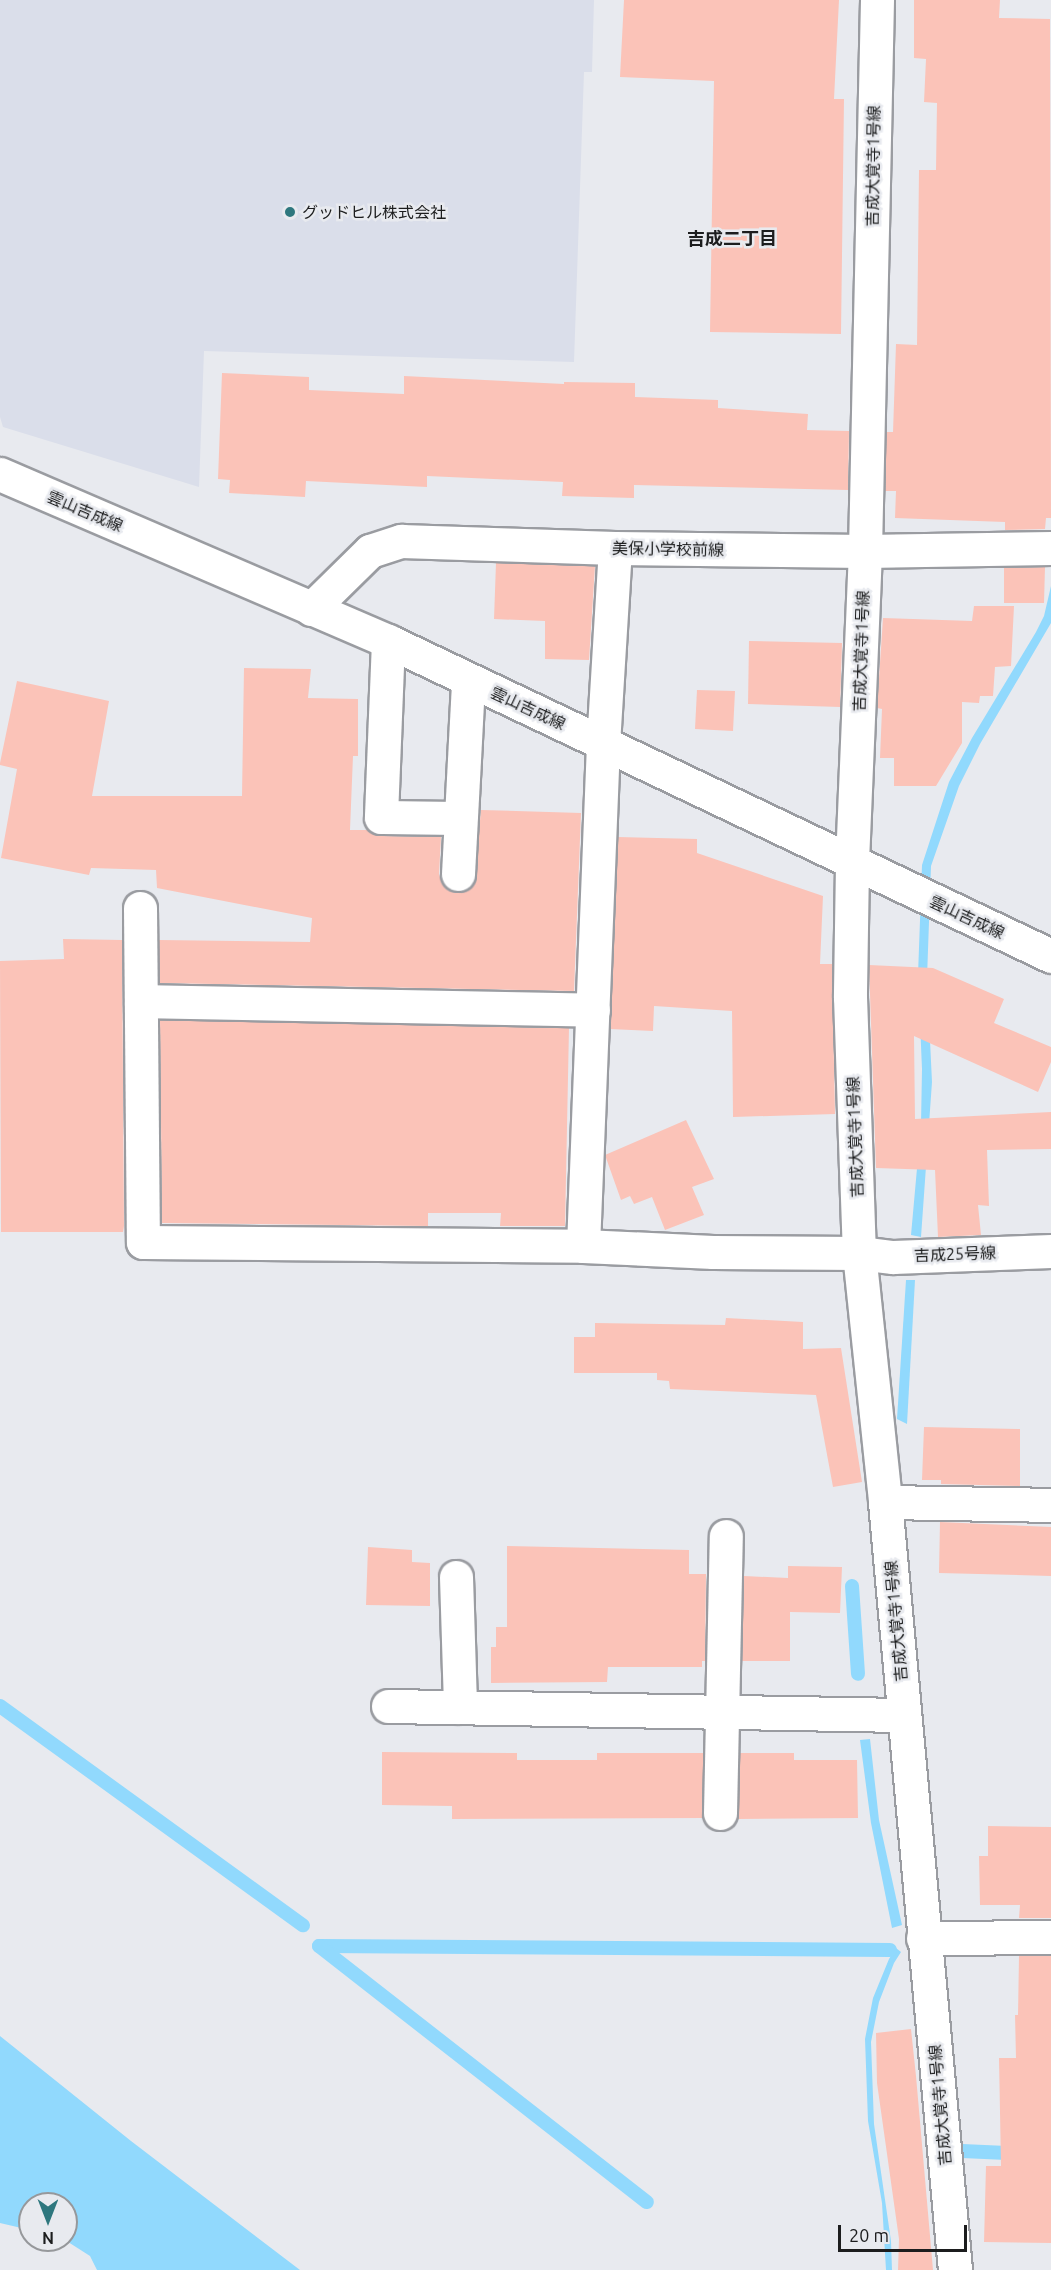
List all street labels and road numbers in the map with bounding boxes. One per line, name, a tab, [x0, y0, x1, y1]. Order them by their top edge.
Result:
street label: 吉成大覚寺1号線	[862, 105, 884, 227]
street label: 雲山吉成線	[44, 487, 126, 535]
street label: 美保小学校前線	[612, 538, 724, 560]
street label: 吉成大覚寺1号線	[849, 590, 873, 712]
street label: 雲山吉成線	[488, 682, 568, 734]
street label: 雲山吉成線	[927, 891, 1007, 943]
street label: 吉成大覚寺1号線	[843, 1076, 867, 1198]
street label: 吉成25号線	[914, 1243, 996, 1265]
street label: 吉成大覚寺1号線	[881, 1560, 911, 1682]
street label: 吉成大覚寺1号線	[925, 2044, 955, 2166]

